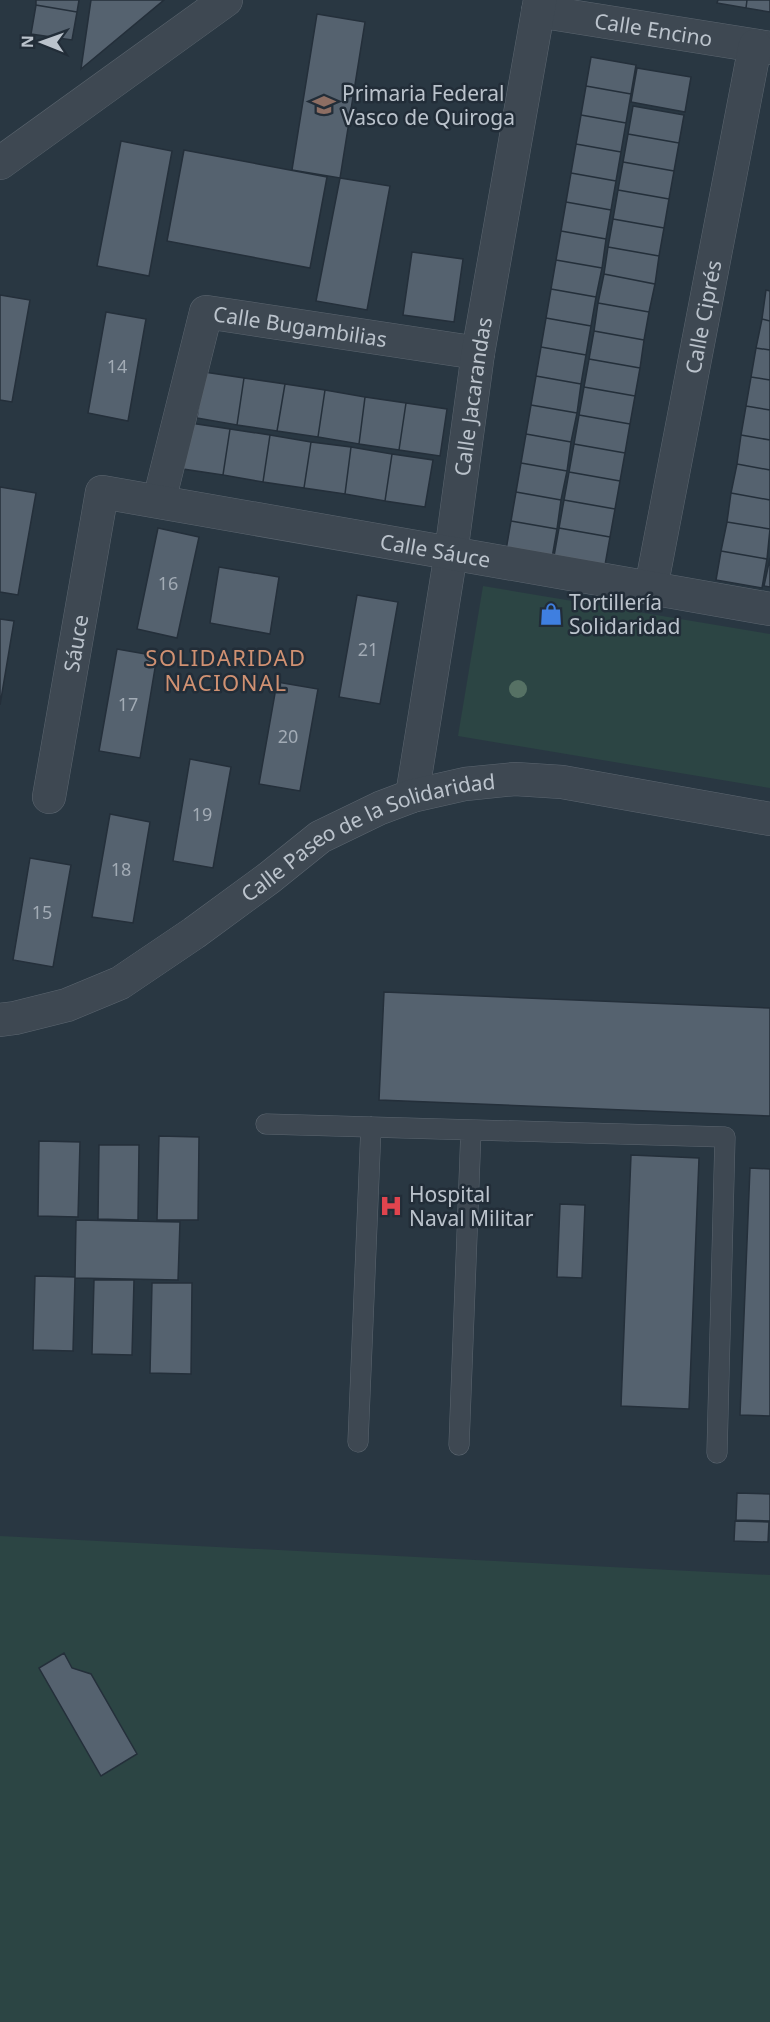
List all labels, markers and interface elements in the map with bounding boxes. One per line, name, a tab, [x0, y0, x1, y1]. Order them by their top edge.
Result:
street label: Calle Encino	[593, 6, 715, 53]
north arrow	[12, 12, 72, 72]
text: N	[16, 35, 38, 48]
place label: Primaria Federal Vasco de Quiroga	[342, 79, 515, 131]
school or university icon: Primaria Federal Vasco de Quiroga	[311, 92, 337, 118]
street label: Calle Ciprés	[678, 258, 728, 376]
street label: Calle Bugambilias	[211, 299, 389, 353]
street label: Calle Jacarandas	[448, 315, 498, 478]
house number: 14	[107, 354, 127, 378]
street label: Calle Sáuce	[378, 527, 493, 574]
house number: 16	[158, 571, 178, 595]
place label: Tortillería Solidaridad	[569, 588, 680, 640]
shop icon: Tortillería Solidaridad	[538, 601, 564, 627]
street label: Sáuce	[57, 612, 94, 674]
house number: 21	[358, 637, 378, 661]
district label: SOLIDARIDAD NACIONAL	[145, 642, 307, 697]
house number: 17	[118, 692, 138, 716]
house number: 20	[278, 724, 298, 748]
street label: Calle Paseo de la Solidaridad	[235, 767, 496, 908]
house number: 19	[192, 802, 212, 826]
house number: 18	[111, 857, 131, 881]
house number: 15	[32, 900, 52, 924]
place label: Hospital Naval Militar	[409, 1180, 534, 1232]
hospital icon: Hospital Naval Militar	[378, 1193, 404, 1219]

